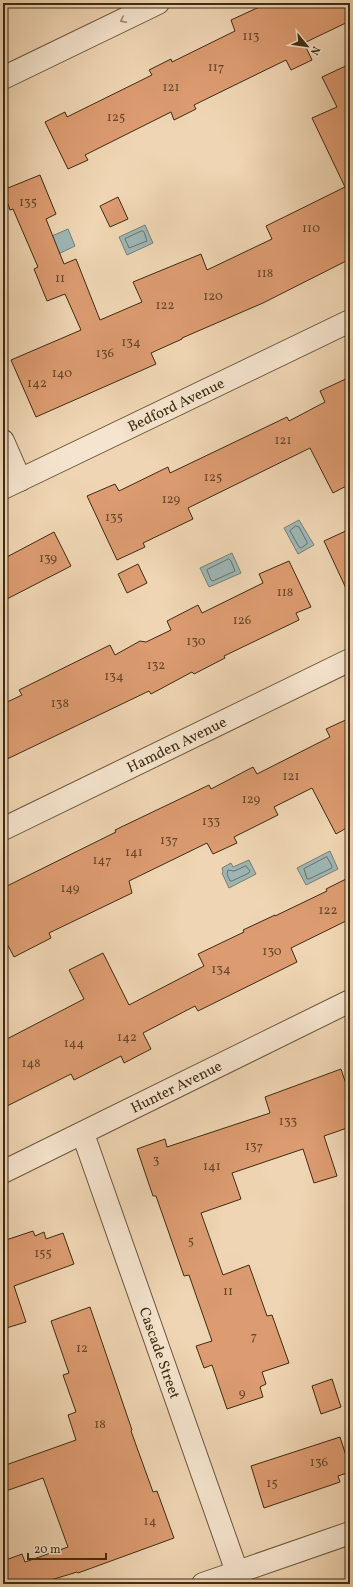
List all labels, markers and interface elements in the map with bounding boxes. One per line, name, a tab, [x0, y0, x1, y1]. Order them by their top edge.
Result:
one-way arrow	[119, 15, 127, 23]
north arrow	[287, 26, 327, 66]
house number: 113	[243, 28, 260, 46]
text: N	[306, 43, 323, 57]
house number: 117	[208, 59, 224, 77]
house number: 121	[162, 79, 180, 97]
house number: 125	[107, 109, 125, 127]
house number: 135	[19, 194, 37, 212]
house number: 110	[302, 220, 320, 238]
house number: 118	[257, 265, 273, 283]
house number: 11	[55, 270, 65, 288]
house number: 120	[203, 288, 223, 306]
house number: 122	[155, 297, 175, 315]
house number: 134	[121, 334, 141, 352]
house number: 136	[96, 345, 115, 363]
house number: 140	[52, 365, 72, 383]
street label: Bedford Avenue	[125, 374, 229, 438]
house number: 142	[27, 375, 47, 393]
house number: 121	[274, 432, 292, 450]
house number: 125	[204, 469, 222, 487]
house number: 129	[162, 491, 181, 509]
house number: 135	[105, 509, 123, 527]
house number: 139	[39, 550, 57, 568]
house number: 118	[277, 584, 293, 602]
house number: 126	[233, 612, 252, 630]
house number: 130	[186, 633, 206, 651]
house number: 132	[147, 657, 165, 675]
house number: 134	[104, 668, 124, 686]
house number: 138	[51, 695, 69, 713]
street label: Hamden Avenue	[124, 713, 231, 779]
house number: 121	[282, 768, 300, 786]
house number: 129	[242, 791, 261, 809]
house number: 133	[202, 813, 220, 831]
house number: 137	[160, 832, 178, 850]
house number: 141	[125, 844, 143, 862]
house number: 147	[92, 852, 112, 870]
house number: 149	[60, 880, 80, 898]
house number: 122	[318, 902, 338, 920]
house number: 130	[262, 943, 282, 961]
house number: 134	[211, 961, 231, 979]
house number: 142	[117, 1029, 137, 1047]
house number: 144	[64, 1035, 85, 1053]
house number: 148	[21, 1055, 41, 1073]
street label: Hunter Avenue	[128, 1057, 226, 1119]
house number: 133	[279, 1113, 297, 1131]
house number: 137	[245, 1138, 263, 1156]
house number: 3	[153, 1152, 160, 1170]
house number: 141	[203, 1158, 221, 1176]
house number: 5	[188, 1233, 194, 1251]
house number: 155	[34, 1245, 52, 1263]
house number: 11	[223, 1283, 233, 1301]
street label: Cascade Street	[133, 1305, 184, 1402]
house number: 7	[251, 1328, 257, 1346]
house number: 12	[76, 1340, 88, 1358]
house number: 9	[239, 1385, 246, 1403]
house number: 18	[94, 1416, 106, 1434]
house number: 136	[310, 1454, 329, 1472]
house number: 15	[266, 1475, 278, 1493]
house number: 14	[144, 1513, 157, 1531]
scale bar	[28, 1535, 106, 1561]
text: 20 m	[34, 1542, 61, 1558]

